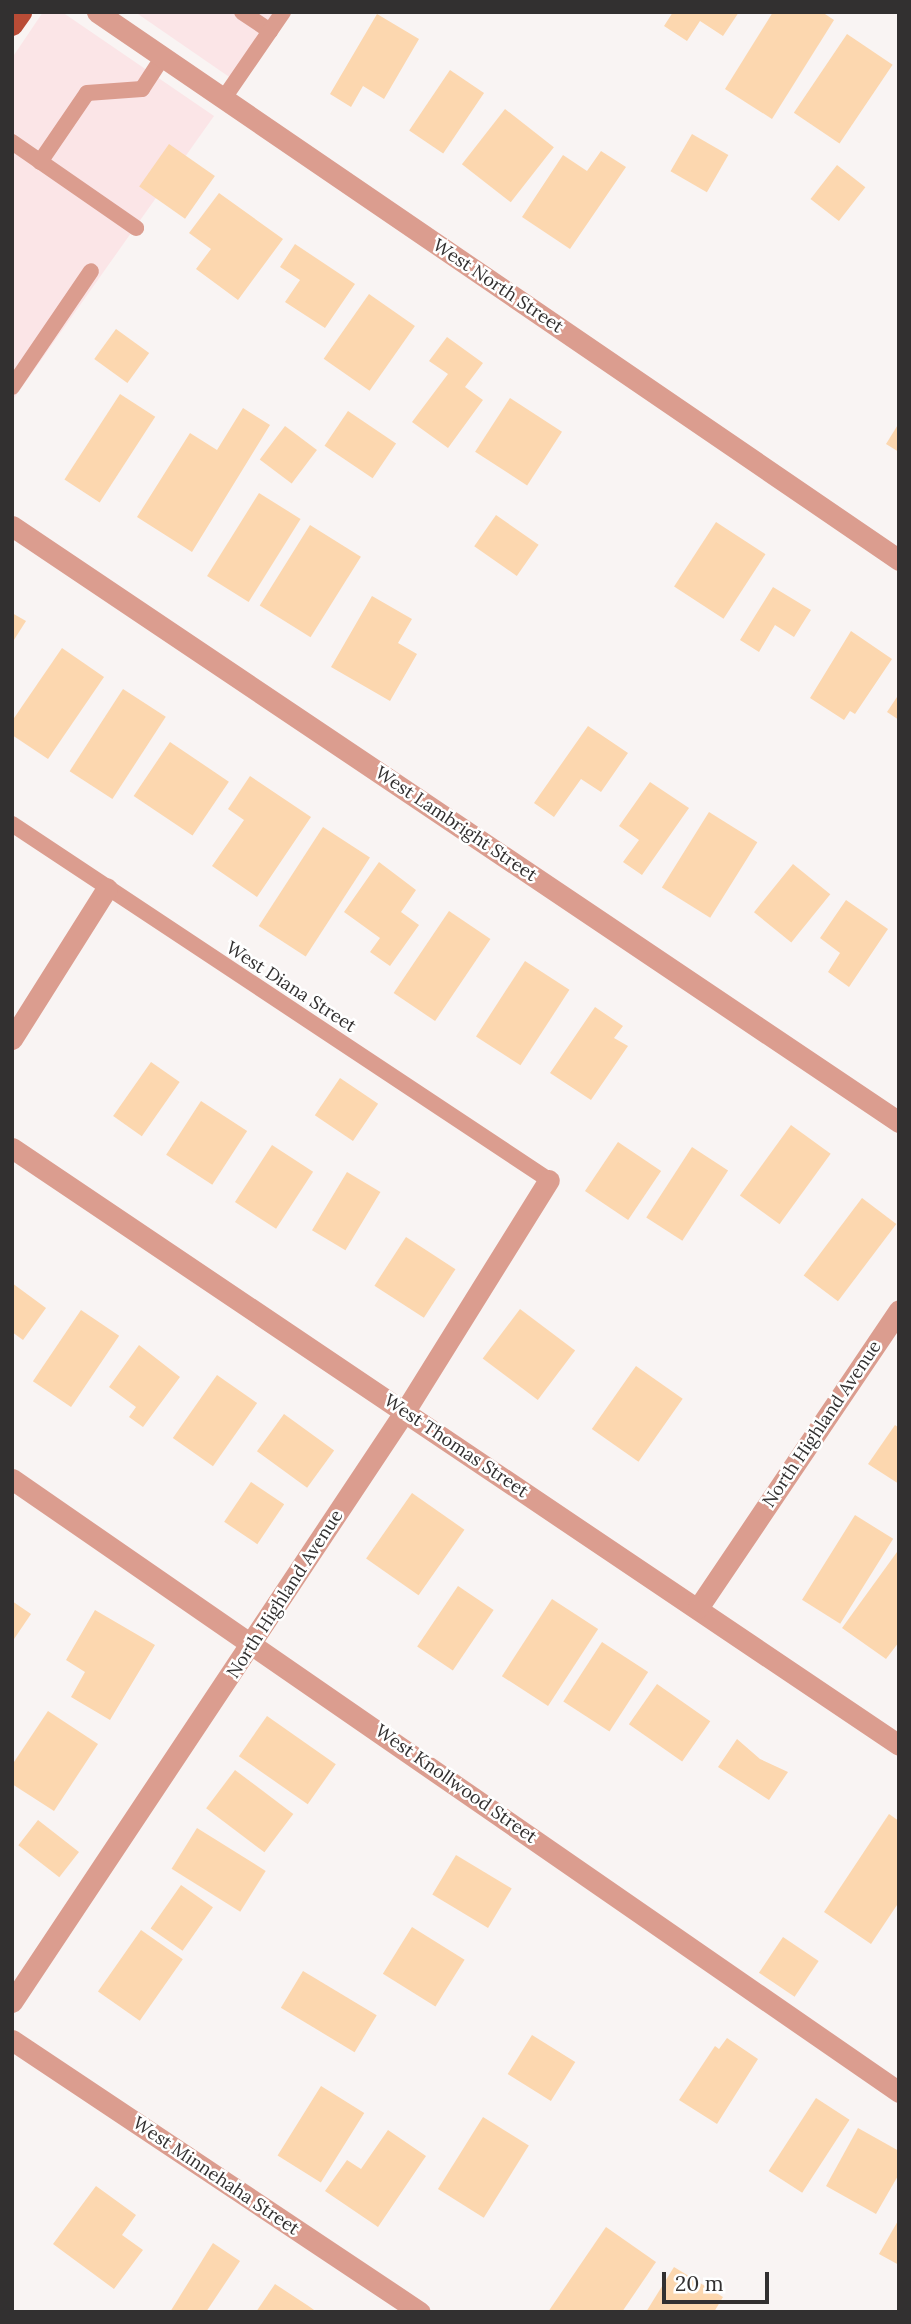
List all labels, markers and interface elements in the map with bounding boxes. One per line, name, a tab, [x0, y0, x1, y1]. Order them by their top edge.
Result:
street label: West North Street	[429, 234, 567, 338]
street label: West Lambright Street	[371, 762, 541, 886]
street label: West Diana Street	[222, 937, 360, 1037]
street label: North Highland Avenue	[758, 1337, 886, 1511]
street label: West Thomas Street	[380, 1390, 532, 1502]
street label: North Highland Avenue	[222, 1506, 348, 1682]
street label: West Knollwood Street	[371, 1720, 541, 1848]
street label: West Minnehaha Street	[129, 2112, 303, 2240]
scale bar	[666, 2258, 773, 2302]
text: 20 m	[675, 2270, 724, 2297]

